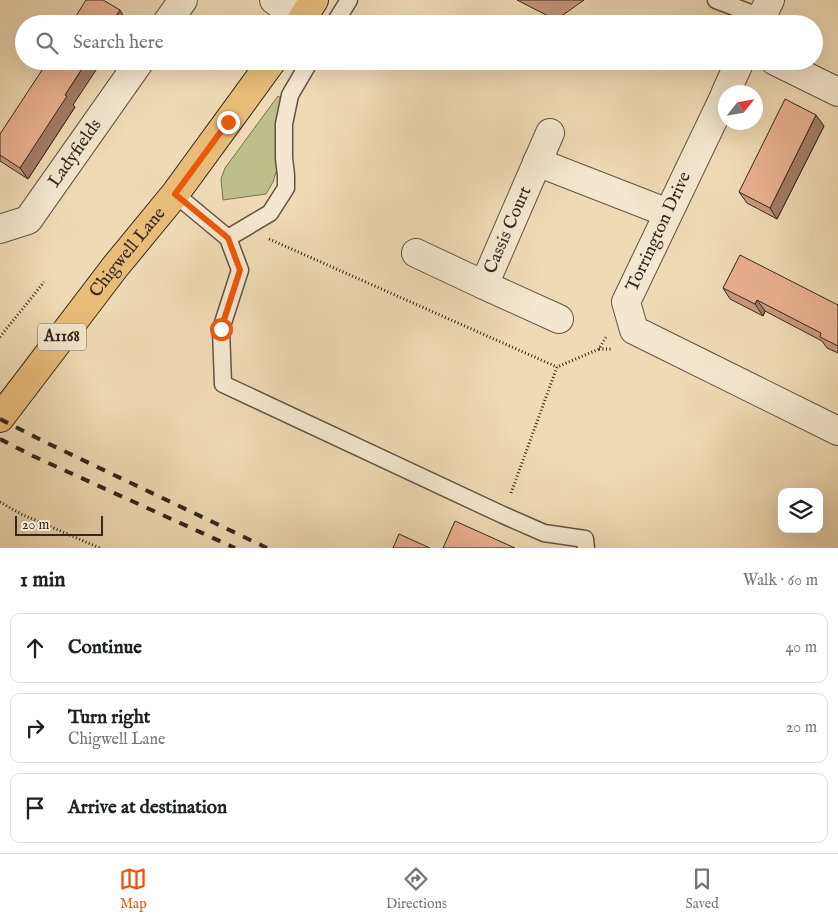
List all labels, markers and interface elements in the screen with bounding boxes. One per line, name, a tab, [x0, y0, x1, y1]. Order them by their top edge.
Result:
search box	[15, 15, 823, 70]
icon: search	[33, 29, 61, 57]
text: Search here	[73, 31, 164, 55]
north arrow	[718, 85, 763, 130]
route end	[217, 111, 240, 134]
street label: Ladyfields	[43, 115, 107, 192]
street label: Torrington Drive	[621, 168, 697, 296]
street label: Cassis Court	[479, 183, 537, 277]
street label: Chigwell Lane	[84, 203, 171, 302]
route start	[210, 318, 233, 341]
road number: A1168	[38, 324, 86, 351]
map controls	[778, 488, 823, 533]
button: layers	[778, 488, 823, 533]
scale bar	[15, 513, 102, 536]
text: 20 m	[22, 516, 49, 534]
text: 1 min	[20, 567, 65, 594]
text: Walk · 60 m	[743, 571, 818, 591]
icon: ahead	[21, 634, 49, 662]
text: Continue	[68, 636, 142, 660]
text: 40 m	[785, 638, 817, 658]
text: Turn right	[68, 706, 150, 730]
icon: right	[21, 714, 49, 742]
text: 20 m	[786, 718, 817, 738]
text: Chigwell Lane	[68, 730, 165, 750]
icon: arrive	[21, 794, 49, 822]
text: Arrive at destination	[68, 796, 227, 820]
tab: Map	[119, 865, 147, 913]
tab: Directions	[386, 865, 447, 913]
tab: Saved	[686, 865, 719, 913]

